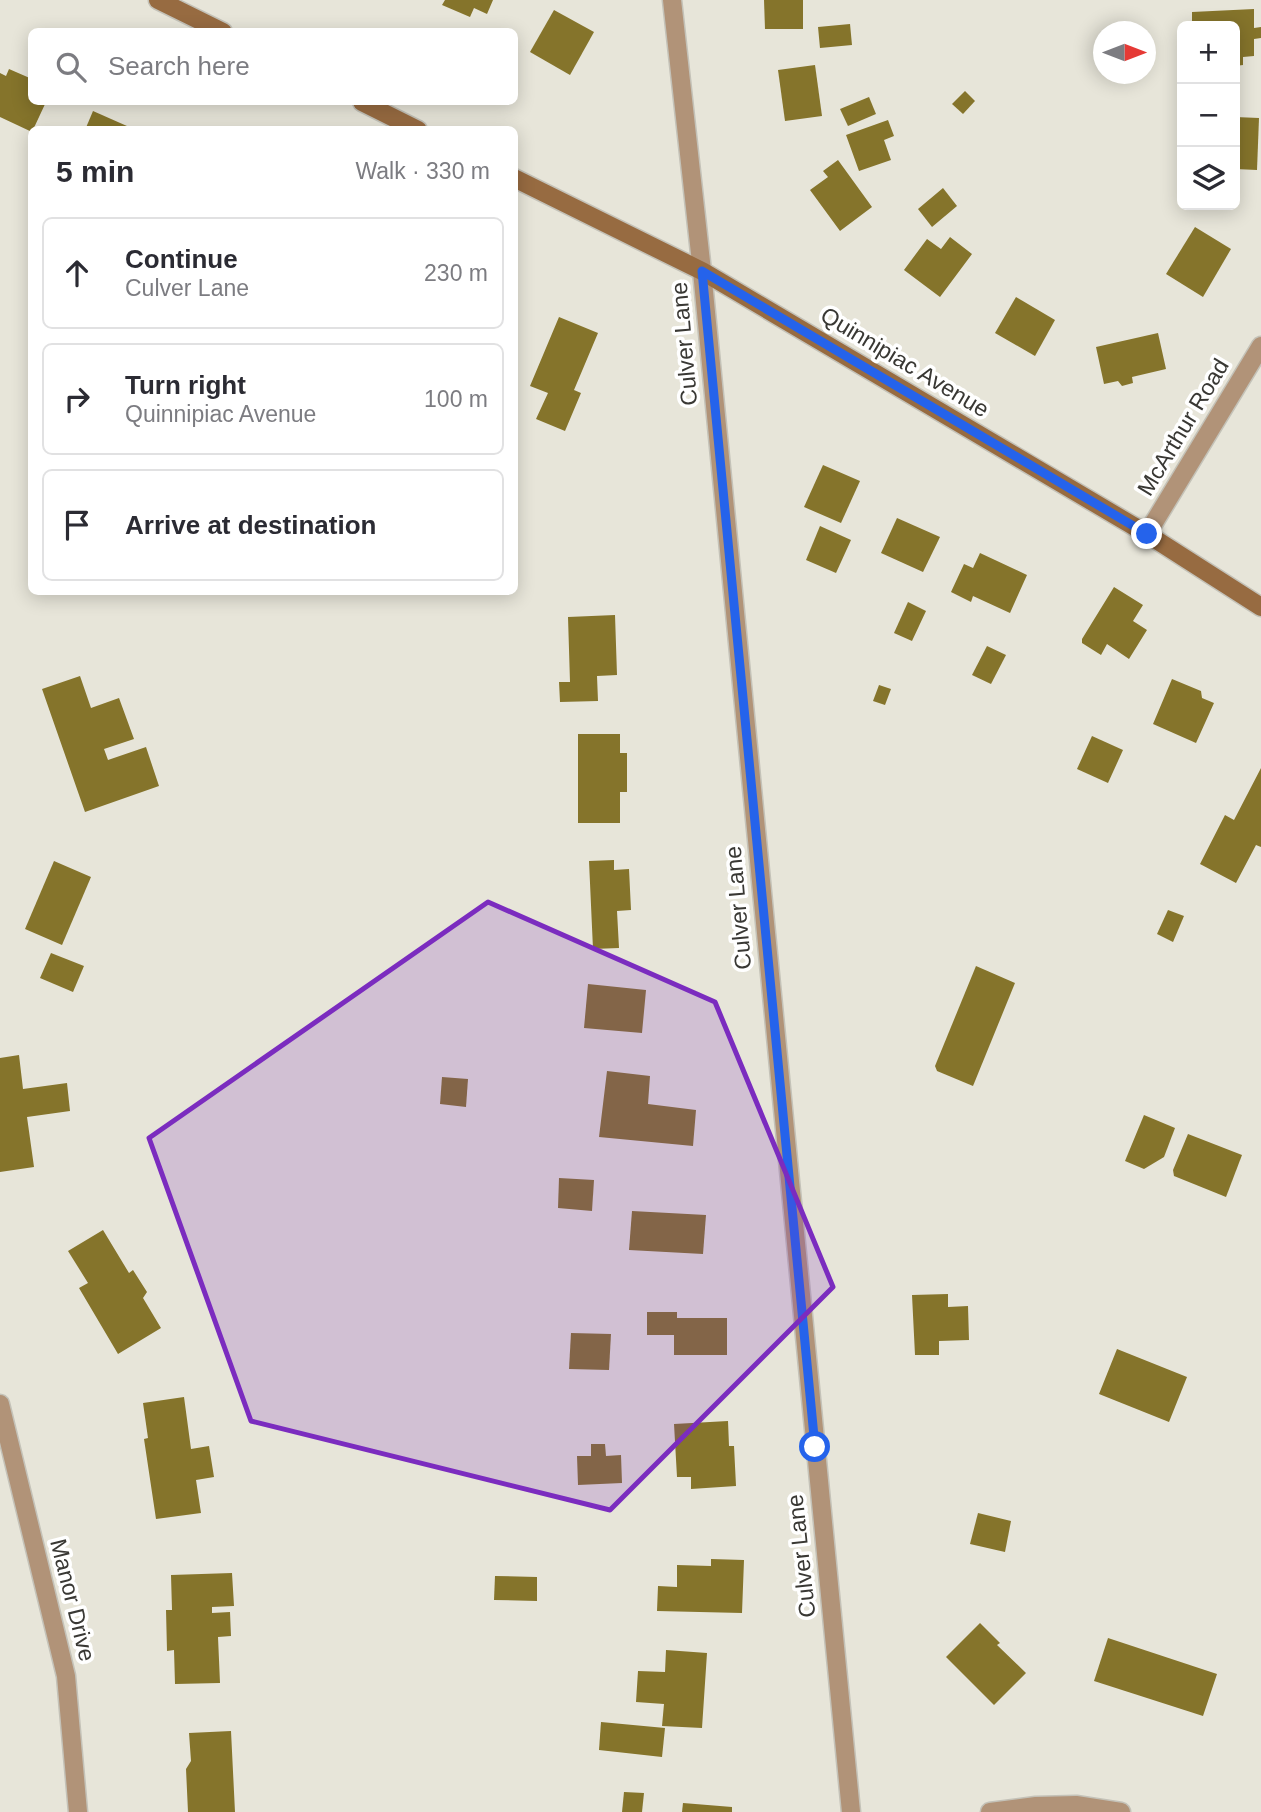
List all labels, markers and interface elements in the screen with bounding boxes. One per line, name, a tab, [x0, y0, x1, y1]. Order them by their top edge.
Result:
north arrow	[1093, 21, 1156, 84]
map controls	[1177, 21, 1240, 210]
button: +	[1177, 21, 1240, 84]
search box	[28, 28, 518, 105]
icon: search	[52, 48, 90, 86]
text: Search here	[108, 51, 250, 81]
button: −	[1177, 84, 1240, 147]
button: layers	[1177, 147, 1240, 210]
text: 5 min	[56, 155, 134, 188]
text: Walk · 330 m	[355, 158, 490, 184]
text: Continue	[125, 244, 238, 274]
icon: ahead	[58, 254, 96, 292]
text: 230 m	[424, 260, 488, 286]
text: Culver Lane	[125, 275, 249, 301]
street label: Culver Lane	[666, 281, 702, 407]
street label: Quinnipiac Avenue	[816, 302, 994, 422]
street label: McArthur Road	[1132, 354, 1234, 500]
text: Turn right	[125, 370, 246, 400]
icon: right	[58, 380, 96, 418]
text: 100 m	[424, 386, 488, 412]
text: Quinnipiac Avenue	[125, 401, 316, 427]
icon: arrive	[58, 506, 96, 544]
text: Arrive at destination	[125, 510, 376, 540]
route end	[1131, 518, 1162, 549]
street label: Culver Lane	[720, 845, 756, 971]
route start	[799, 1431, 830, 1462]
street label: Culver Lane	[782, 1493, 820, 1619]
street label: Manor Drive	[45, 1536, 101, 1664]

